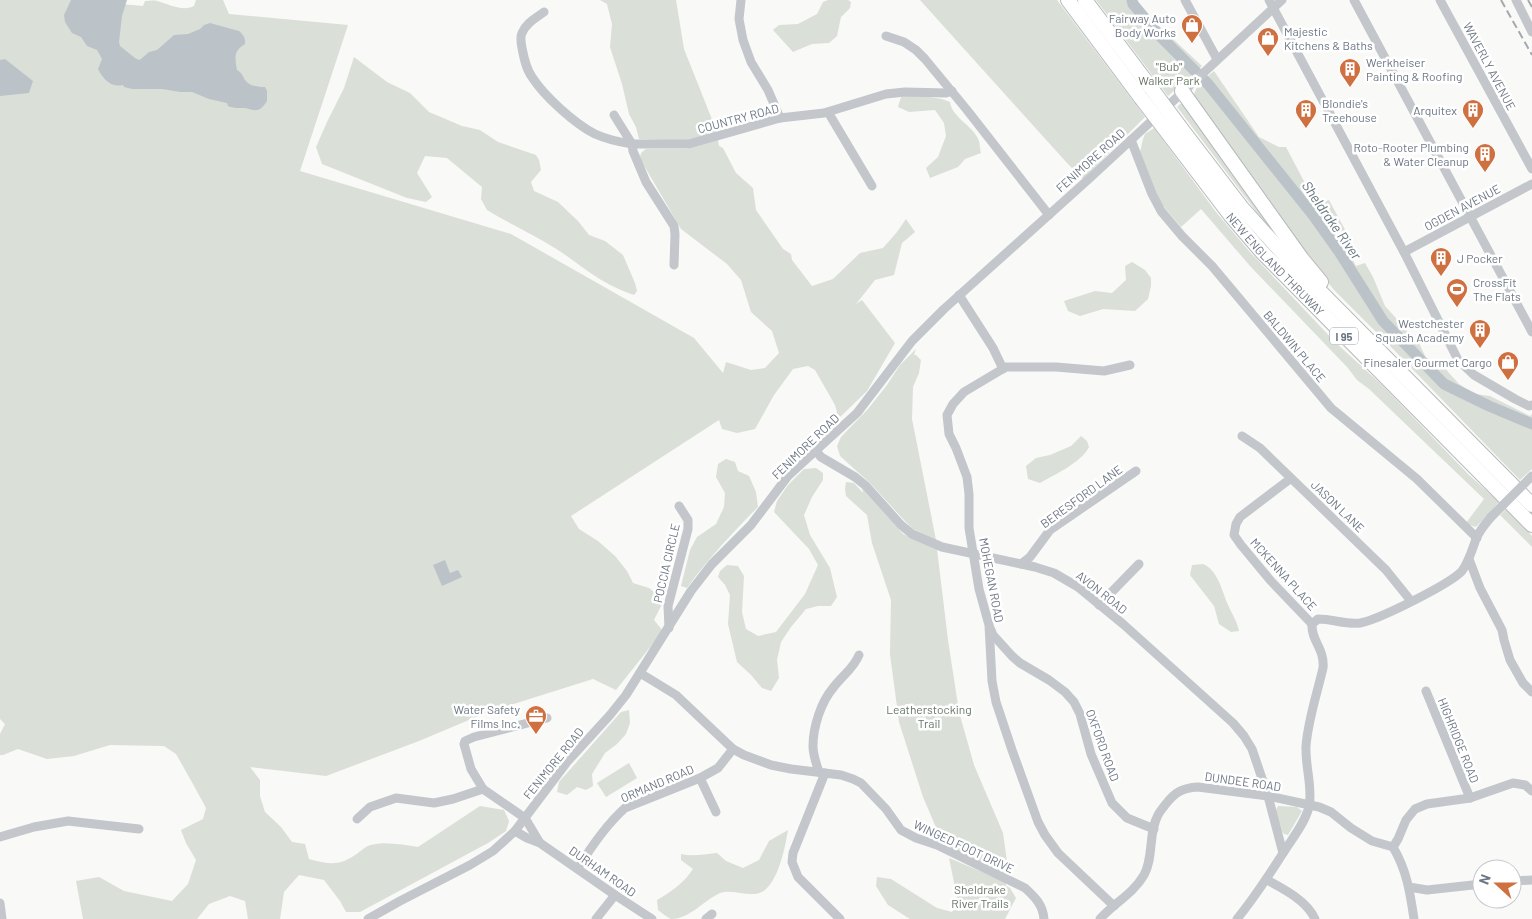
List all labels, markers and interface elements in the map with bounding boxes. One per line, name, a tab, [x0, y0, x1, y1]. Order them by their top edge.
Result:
place label: Fairway Auto Body Works	[1109, 11, 1176, 39]
shop icon: Fairway Auto Body Works	[1180, 13, 1204, 44]
street label: WAVERLY AVENUE	[1461, 20, 1519, 112]
place label: Majestic Kitchens & Baths	[1284, 24, 1373, 52]
shop icon: Majestic Kitchens & Baths	[1256, 26, 1280, 57]
place label: Werkheiser Painting & Roofing	[1366, 55, 1462, 83]
building icon: Werkheiser Painting & Roofing	[1338, 57, 1362, 88]
park label: "Bub" Walker Park	[1138, 59, 1200, 87]
place label: Blondie's Treehouse	[1322, 96, 1377, 124]
building icon: Blondie's Treehouse	[1294, 98, 1318, 129]
building icon: Arquitex	[1461, 98, 1485, 129]
street label: COUNTRY ROAD	[696, 100, 780, 136]
place label: Arquitex	[1413, 103, 1457, 117]
street label: FENIMORE ROAD	[1053, 125, 1127, 195]
place label: Roto-Rooter Plumbing & Water Cleanup	[1353, 140, 1469, 168]
building icon: Roto-Rooter Plumbing & Water Cleanup	[1473, 142, 1497, 173]
water label: Sheldrake River	[1299, 178, 1366, 263]
street label: OGDEN AVENUE	[1422, 181, 1502, 233]
street label: NEW ENGLAND THRUWAY	[1224, 209, 1327, 318]
building icon: J Pocker	[1429, 246, 1453, 277]
place label: J Pocker	[1457, 251, 1503, 265]
place label: CrossFit The Flats	[1473, 275, 1521, 303]
sports icon: CrossFit The Flats	[1445, 277, 1469, 308]
street label: BALDWIN PLACE	[1261, 307, 1329, 385]
place label: Westchester Squash Academy	[1375, 316, 1465, 344]
building icon: Westchester Squash Academy	[1468, 318, 1492, 349]
road number: I 95	[1330, 328, 1358, 344]
shop icon: Finesaler Gourmet Cargo	[1496, 350, 1520, 381]
place label: Finesaler Gourmet Cargo	[1364, 355, 1492, 369]
street label: FENIMORE ROAD	[769, 410, 841, 482]
street label: BERESFORD LANE	[1037, 462, 1125, 530]
street label: JASON LANE	[1309, 477, 1367, 535]
street label: POCCIA CIRCLE	[650, 522, 682, 604]
street label: MCKENNA PLACE	[1248, 535, 1320, 613]
street label: MOHEGAN ROAD	[977, 537, 1007, 623]
street label: AVON ROAD	[1074, 568, 1130, 616]
street label: HIGHRIDGE ROAD	[1436, 695, 1482, 785]
place label: Water Safety Films Inc.	[454, 702, 520, 730]
park label: Leatherstocking Trail	[886, 702, 972, 730]
office icon: Water Safety Films Inc.	[524, 704, 548, 735]
street label: OXFORD ROAD	[1084, 707, 1122, 783]
street label: FENIMORE ROAD	[520, 724, 586, 802]
street label: ORMAND ROAD	[618, 761, 696, 805]
street label: DUNDEE ROAD	[1204, 769, 1282, 793]
street label: WINGED FOOT DRIVE	[912, 817, 1016, 875]
street label: DURHAM ROAD	[567, 843, 639, 899]
north arrow	[1472, 859, 1522, 909]
text: N	[1475, 872, 1494, 887]
park label: Sheldrake River Trails	[951, 882, 1009, 910]

